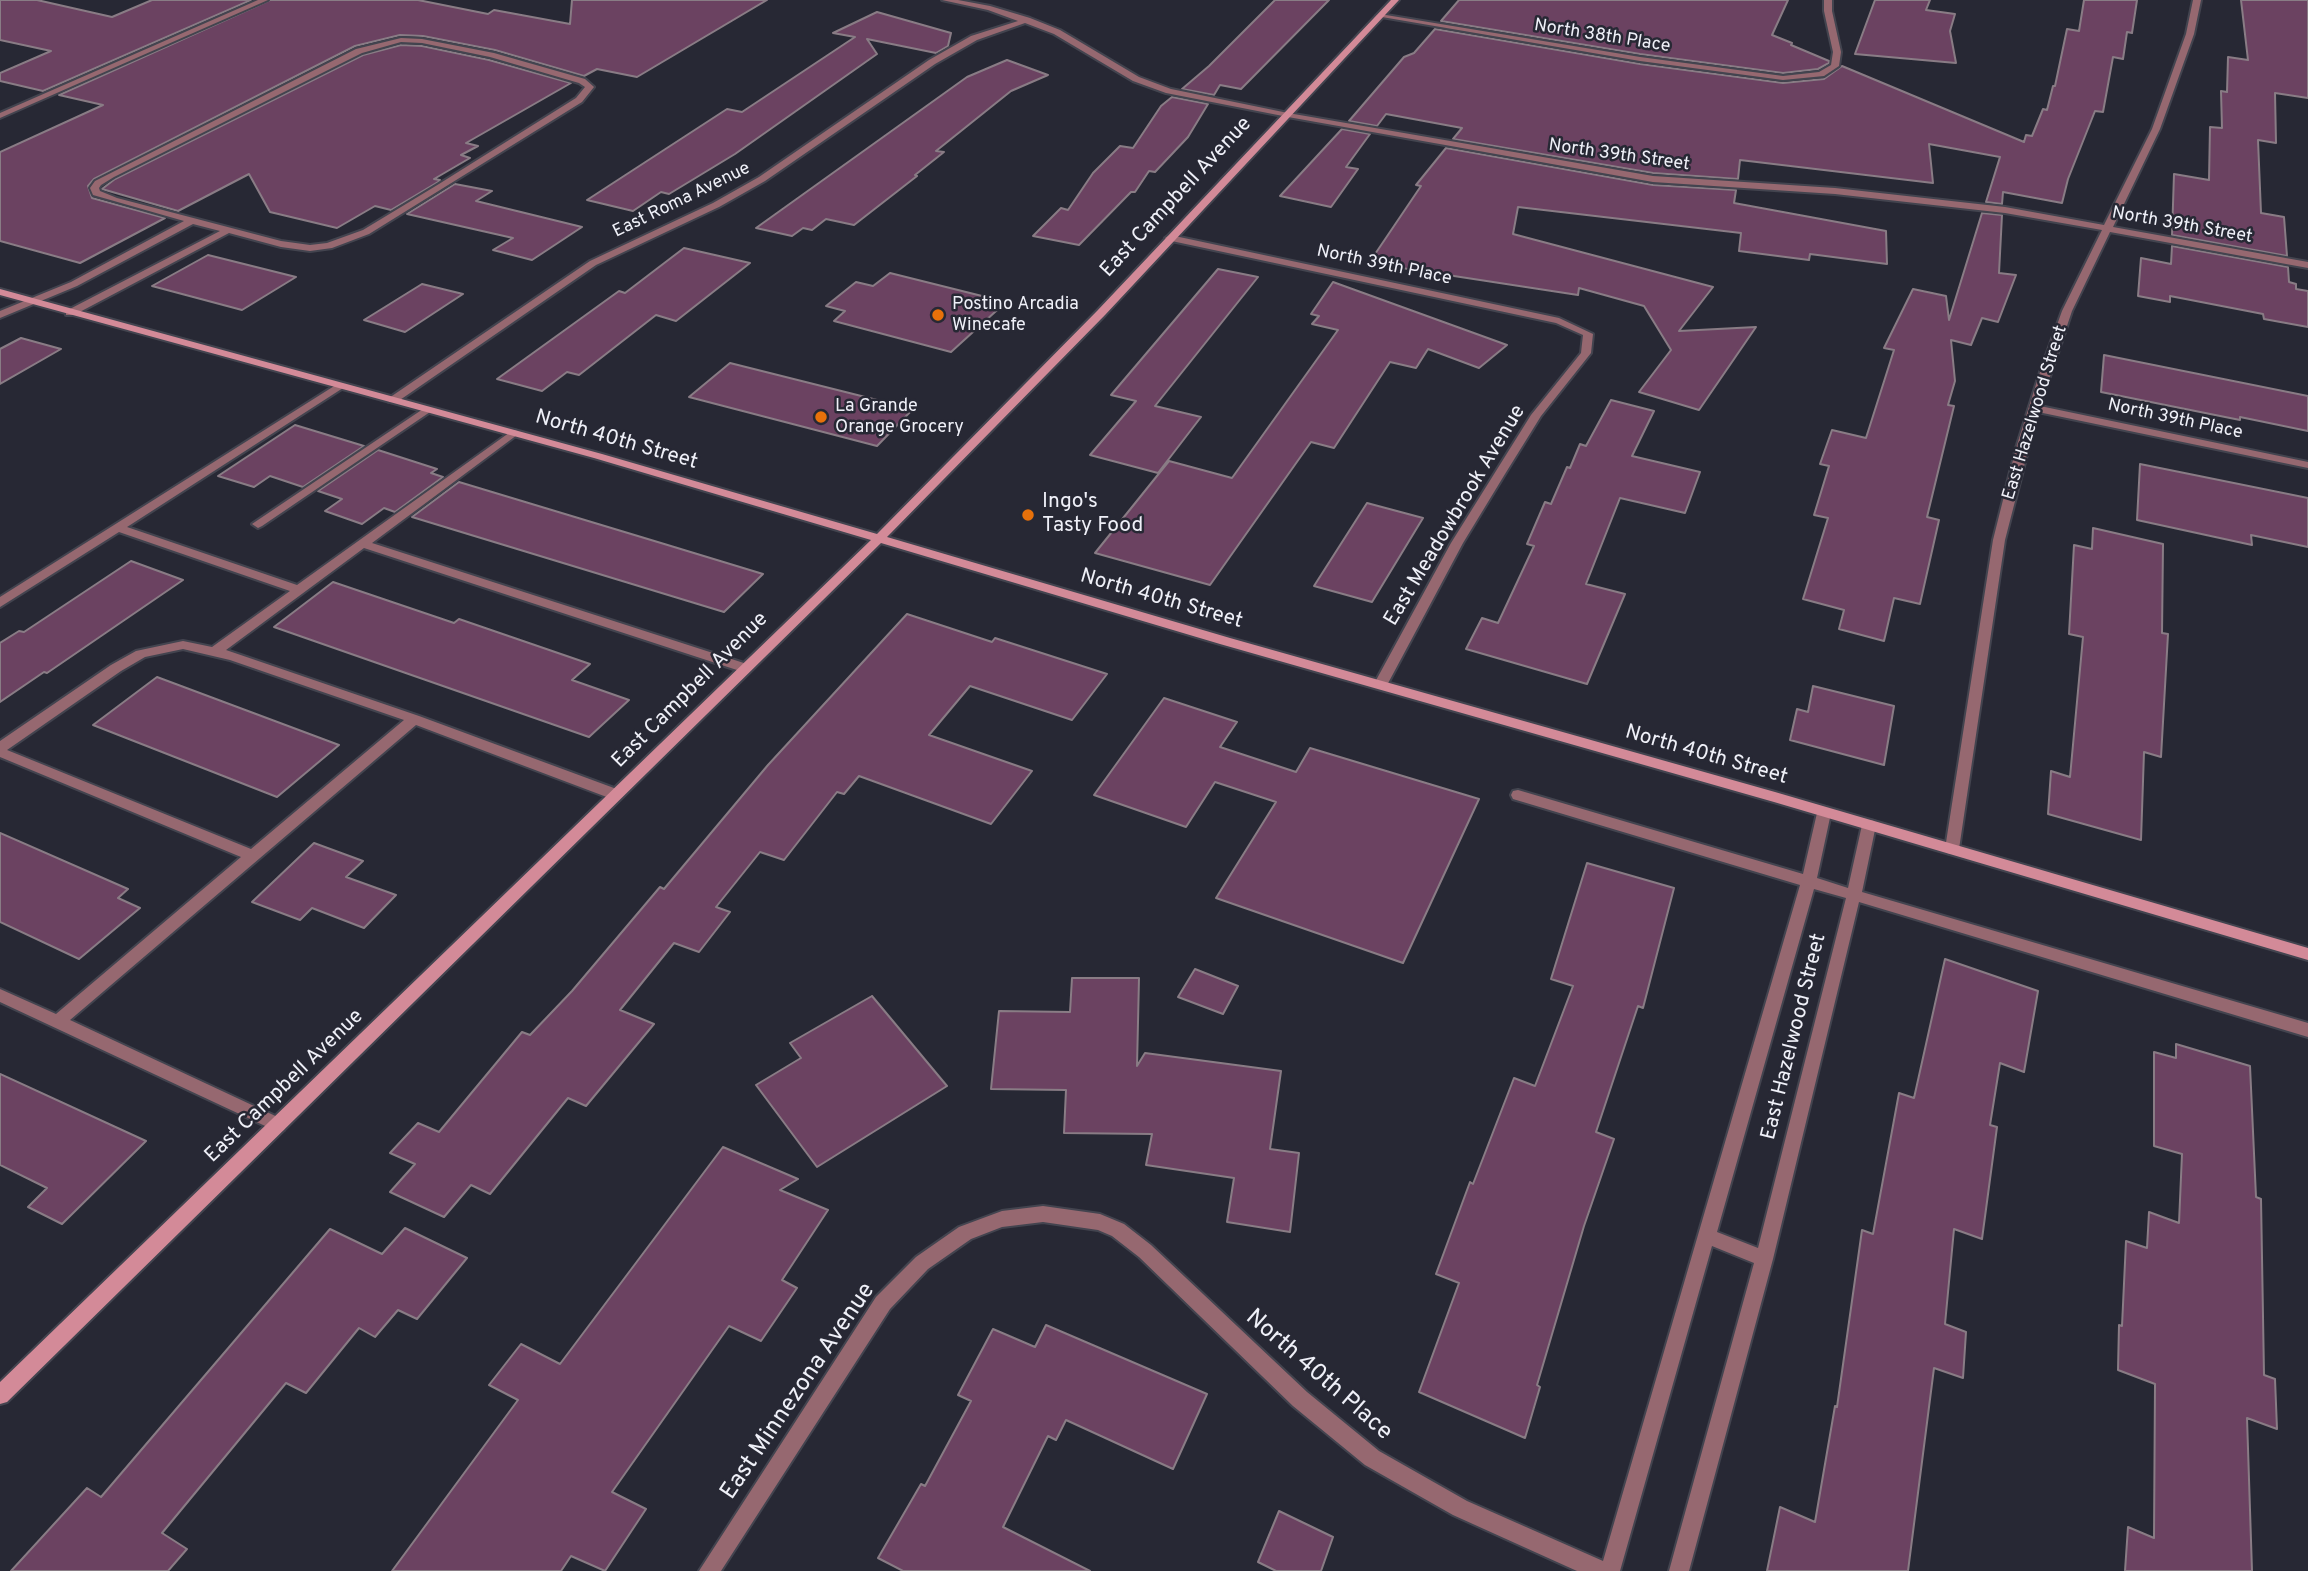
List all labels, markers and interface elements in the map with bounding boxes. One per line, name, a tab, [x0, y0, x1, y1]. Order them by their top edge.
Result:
street label: North 38th Place	[1532, 16, 1672, 58]
street label: East Campbell Avenue	[1096, 112, 1258, 284]
street label: North 39th Street	[1547, 135, 1691, 177]
street label: East Roma Avenue	[610, 158, 754, 244]
street label: North 39th Street	[2110, 203, 2254, 249]
street label: North 39th Place	[1315, 241, 1453, 291]
place label: Postino Arcadia Winecafe	[952, 294, 1079, 336]
marker: Postino Arcadia Winecafe	[930, 307, 946, 323]
street label: East Hazelwood Street	[1999, 323, 2073, 503]
street label: North 39th Place	[2106, 395, 2244, 445]
place label: La Grande Orange Grocery	[835, 396, 964, 438]
street label: East Meadowbrook Avenue	[1380, 401, 1532, 631]
street label: North 40th Street	[532, 406, 700, 476]
marker: La Grande Orange Grocery	[813, 409, 829, 425]
place label: Ingo's Tasty Food	[1042, 490, 1143, 540]
marker: Ingo's Tasty Food	[1020, 507, 1036, 523]
street label: North 40th Street	[1077, 565, 1245, 635]
street label: East Campbell Avenue	[608, 608, 774, 774]
street label: North 40th Street	[1622, 721, 1790, 791]
street label: East Hazelwood Street	[1757, 931, 1833, 1143]
street label: East Campbell Avenue	[201, 1005, 369, 1169]
street label: East Minnezona Avenue	[716, 1278, 882, 1506]
street label: North 40th Place	[1239, 1304, 1397, 1448]

